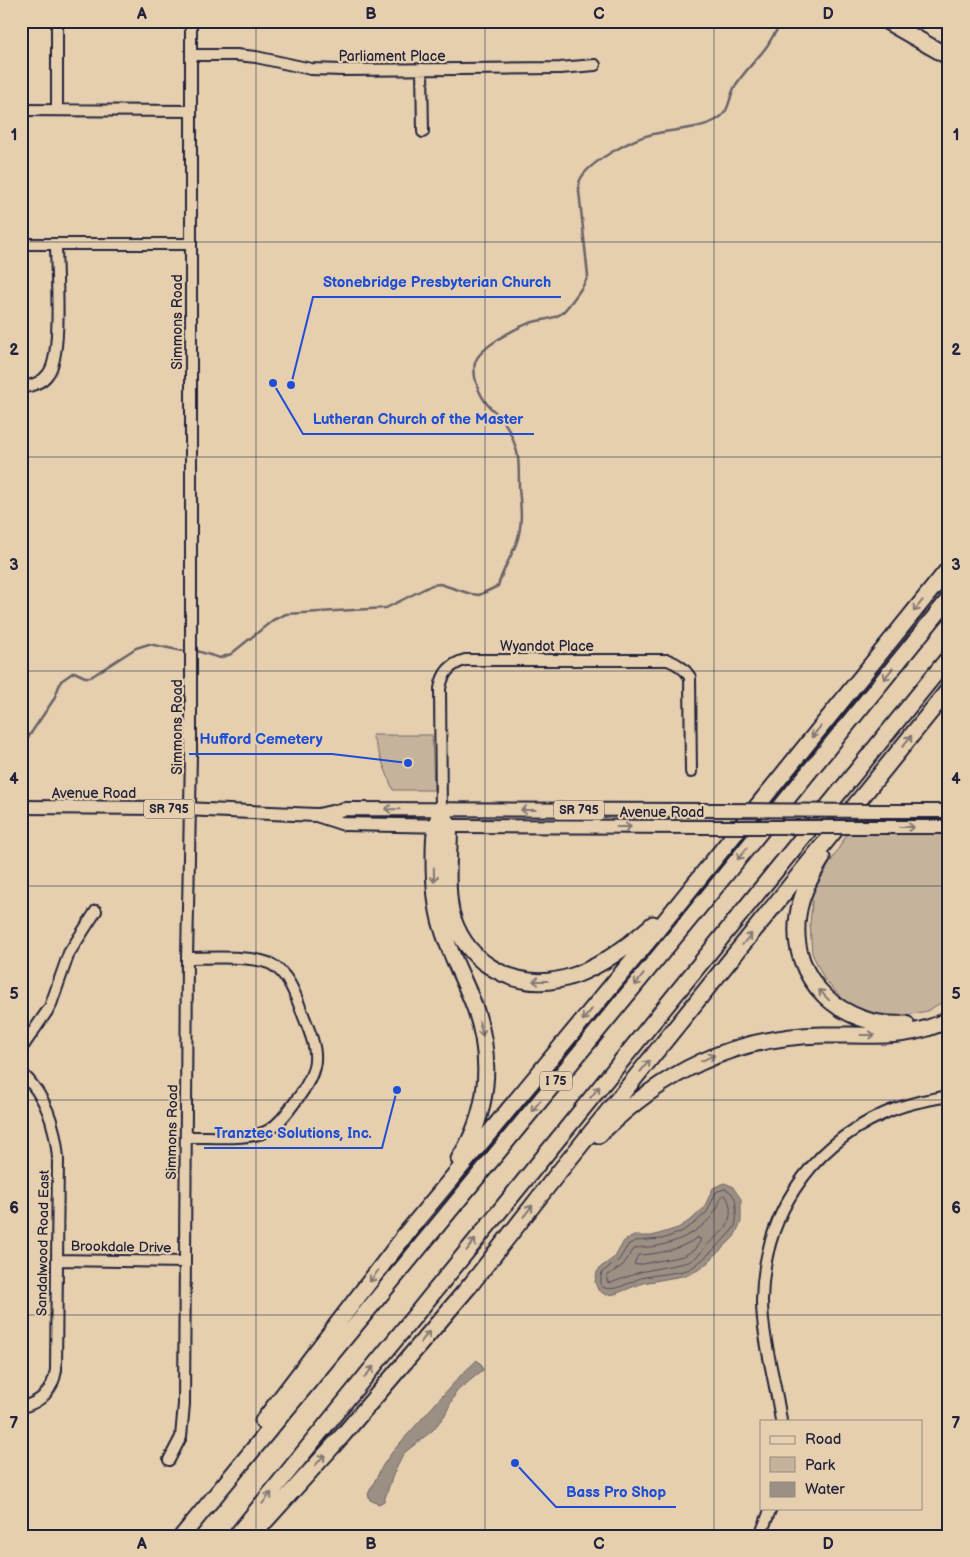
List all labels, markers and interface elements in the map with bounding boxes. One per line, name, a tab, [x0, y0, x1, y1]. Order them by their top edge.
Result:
text: A	[136, 5, 147, 24]
text: B	[365, 5, 377, 24]
text: C	[593, 5, 605, 24]
text: D	[822, 5, 834, 24]
street label: Parliament Place	[339, 48, 445, 65]
text: 1	[11, 126, 17, 145]
text: 1	[953, 126, 959, 145]
callout: Stonebridge Presbyterian Church	[313, 267, 561, 297]
text: Stonebridge Presbyterian Church	[323, 273, 551, 292]
street label: Simmons Road	[169, 274, 186, 370]
text: 2	[9, 341, 19, 360]
text: 2	[951, 341, 961, 360]
callout: Lutheran Church of the Master	[303, 404, 534, 434]
text: Lutheran Church of the Master	[313, 410, 524, 429]
text: 3	[9, 556, 19, 575]
text: 3	[951, 556, 961, 575]
one-way arrow	[913, 599, 924, 612]
street label: Wyandot Place	[500, 638, 594, 655]
one-way arrow	[883, 667, 894, 680]
street label: Simmons Road	[169, 679, 186, 775]
callout: Hufford Cemetery	[189, 724, 332, 754]
one-way arrow	[810, 726, 821, 739]
text: Hufford Cemetery	[199, 730, 323, 749]
one-way arrow	[902, 735, 913, 748]
text: 4	[9, 770, 19, 789]
text: 4	[951, 770, 961, 789]
street label: Avenue Road	[52, 785, 136, 802]
road number: SR 795	[144, 800, 194, 819]
road number: SR 795	[554, 800, 604, 820]
one-way arrow	[384, 804, 400, 814]
street label: Avenue Road	[620, 804, 704, 821]
one-way arrow	[521, 805, 537, 815]
one-way arrow	[615, 822, 631, 832]
one-way arrow	[898, 822, 915, 832]
one-way arrow	[736, 848, 747, 861]
one-way arrow	[429, 866, 439, 883]
one-way arrow	[741, 933, 752, 946]
one-way arrow	[634, 973, 645, 986]
one-way arrow	[532, 976, 548, 986]
text: 5	[9, 985, 19, 1004]
text: 5	[951, 985, 961, 1004]
one-way arrow	[818, 988, 830, 1001]
one-way arrow	[581, 1009, 592, 1022]
one-way arrow	[477, 1021, 486, 1037]
one-way arrow	[860, 1030, 876, 1040]
one-way arrow	[700, 1052, 715, 1062]
one-way arrow	[639, 1059, 650, 1072]
road number: I 75	[540, 1072, 572, 1090]
street label: Simmons Road	[163, 1084, 181, 1180]
one-way arrow	[590, 1086, 601, 1099]
one-way arrow	[530, 1099, 541, 1112]
callout: Tranztec Solutions, Inc.	[204, 1118, 382, 1148]
text: Tranztec Solutions, Inc.	[214, 1124, 372, 1143]
street label: Sandalwood Road East	[33, 1169, 53, 1316]
text: 6	[9, 1199, 19, 1218]
text: 6	[951, 1199, 961, 1218]
one-way arrow	[523, 1205, 534, 1218]
street label: Brookdale Drive	[70, 1238, 172, 1256]
one-way arrow	[466, 1239, 477, 1252]
one-way arrow	[368, 1269, 379, 1282]
one-way arrow	[420, 1330, 431, 1343]
one-way arrow	[363, 1365, 375, 1378]
text: 7	[10, 1414, 19, 1433]
text: 7	[952, 1414, 961, 1433]
legend	[760, 1420, 922, 1510]
text: Road	[805, 1430, 841, 1449]
one-way arrow	[314, 1454, 325, 1467]
text: Park	[805, 1456, 836, 1475]
callout: Bass Pro Shop	[556, 1477, 676, 1507]
text: Water	[805, 1480, 845, 1499]
text: Bass Pro Shop	[566, 1483, 666, 1502]
one-way arrow	[261, 1492, 272, 1505]
text: A	[136, 1535, 147, 1554]
text: B	[365, 1535, 377, 1554]
text: C	[593, 1535, 605, 1554]
text: D	[822, 1535, 834, 1554]

